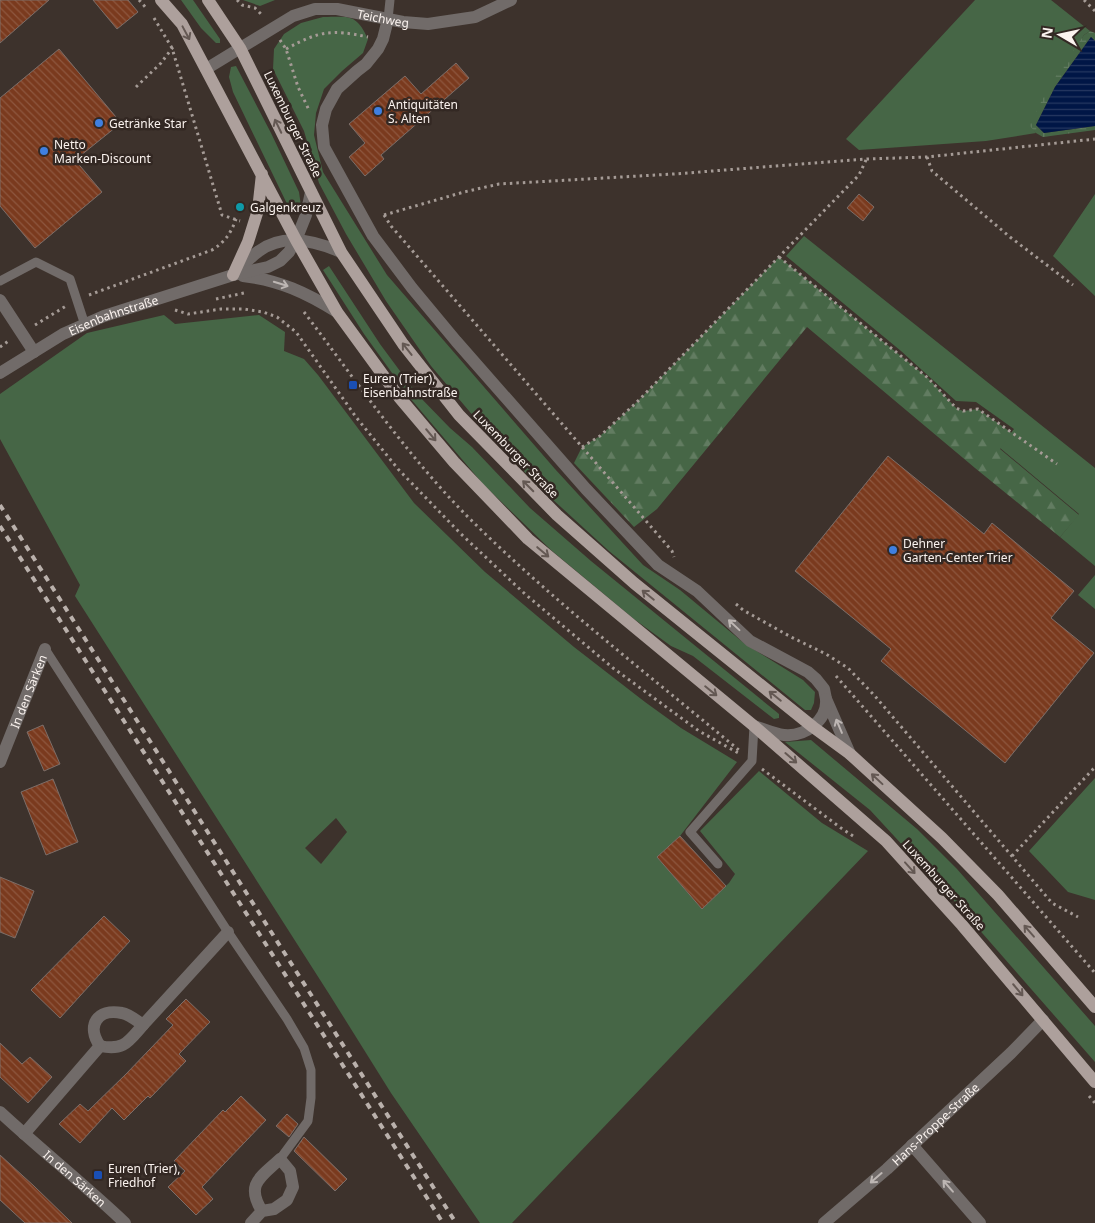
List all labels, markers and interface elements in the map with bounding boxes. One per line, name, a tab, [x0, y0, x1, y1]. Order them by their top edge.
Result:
street label: Teichweg	[356, 5, 410, 31]
north arrow	[1035, 10, 1085, 60]
one-way arrow	[182, 25, 192, 39]
text: N	[1036, 26, 1057, 40]
street label: Luxemburger Straße	[260, 68, 326, 180]
place label: Antiquitäten S. Alten	[388, 96, 458, 127]
marker: Antiquitäten S. Alten	[372, 105, 384, 117]
place label: Getränke Star	[109, 115, 187, 132]
marker: Getränke Star	[93, 117, 105, 129]
one-way arrow	[273, 118, 283, 133]
place label: Netto Marken-Discount	[54, 136, 151, 167]
marker: Netto Marken-Discount	[38, 145, 50, 157]
place label: Galgenkreuz	[250, 199, 321, 216]
marker: Galgenkreuz	[234, 201, 246, 213]
one-way arrow	[273, 279, 289, 289]
street label: Eisenbahnstraße	[66, 291, 161, 339]
one-way arrow	[401, 343, 412, 356]
place label: Euren (Trier), Eisenbahnstraße	[363, 370, 458, 401]
marker: Euren (Trier), Eisenbahnstraße	[347, 379, 359, 391]
street label: Luxemburger Straße	[469, 406, 563, 502]
one-way arrow	[425, 428, 437, 441]
one-way arrow	[522, 480, 534, 492]
place label: Dehner Garten-Center Trier	[903, 535, 1013, 566]
marker: Dehner Garten-Center Trier	[887, 544, 899, 556]
one-way arrow	[537, 546, 550, 557]
one-way arrow	[641, 590, 655, 600]
one-way arrow	[727, 620, 740, 631]
street label: In den Särken	[6, 652, 50, 731]
one-way arrow	[705, 686, 718, 697]
one-way arrow	[769, 691, 782, 702]
one-way arrow	[834, 719, 843, 734]
one-way arrow	[784, 753, 797, 764]
one-way arrow	[871, 773, 884, 785]
street label: Luxemburger Straße	[899, 836, 989, 934]
one-way arrow	[904, 862, 916, 875]
one-way arrow	[1023, 924, 1035, 937]
one-way arrow	[1012, 983, 1023, 996]
street label: Hans-Proppe-Straße	[888, 1079, 983, 1169]
street label: In den Särken	[40, 1146, 110, 1210]
place label: Euren (Trier), Friedhof	[108, 1160, 180, 1191]
marker: Euren (Trier), Friedhof	[92, 1169, 104, 1181]
one-way arrow	[870, 1172, 883, 1184]
one-way arrow	[942, 1180, 953, 1193]

